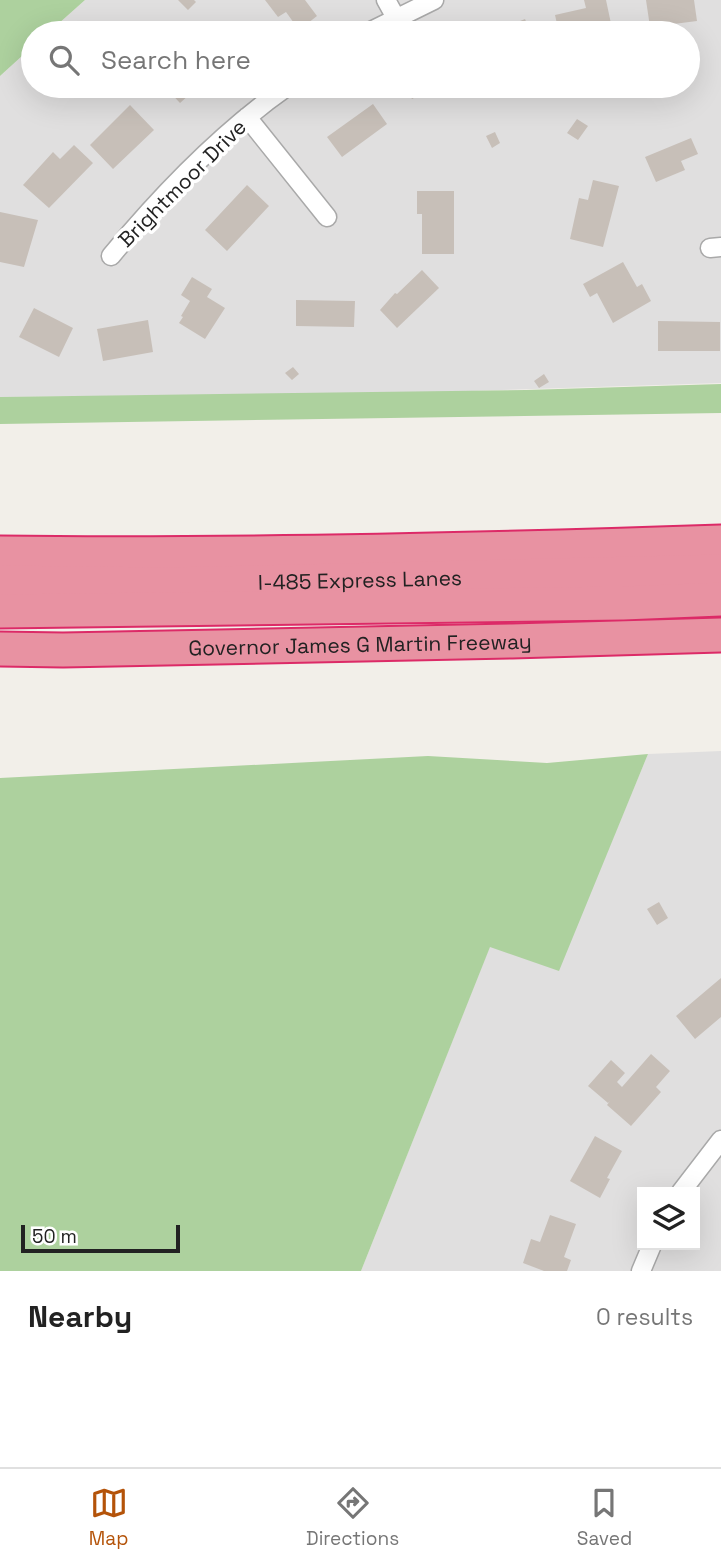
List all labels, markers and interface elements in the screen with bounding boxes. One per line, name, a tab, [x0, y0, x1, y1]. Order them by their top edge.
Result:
search box	[21, 21, 700, 98]
icon: search	[45, 41, 83, 79]
text: Search here	[101, 43, 251, 77]
street label: Brightmoor Drive	[112, 113, 252, 253]
street label: I-485 Express Lanes	[258, 564, 462, 595]
street label: Governor James G Martin Freeway	[188, 627, 532, 661]
map controls	[637, 1187, 700, 1250]
button: layers	[637, 1187, 700, 1250]
scale bar	[21, 1222, 180, 1254]
text: 50 m	[32, 1224, 77, 1249]
text: Nearby	[28, 1297, 132, 1336]
text: 0 results	[596, 1302, 693, 1332]
tab: Map	[89, 1484, 128, 1551]
tab: Directions	[306, 1484, 399, 1551]
tab: Saved	[577, 1484, 632, 1551]

